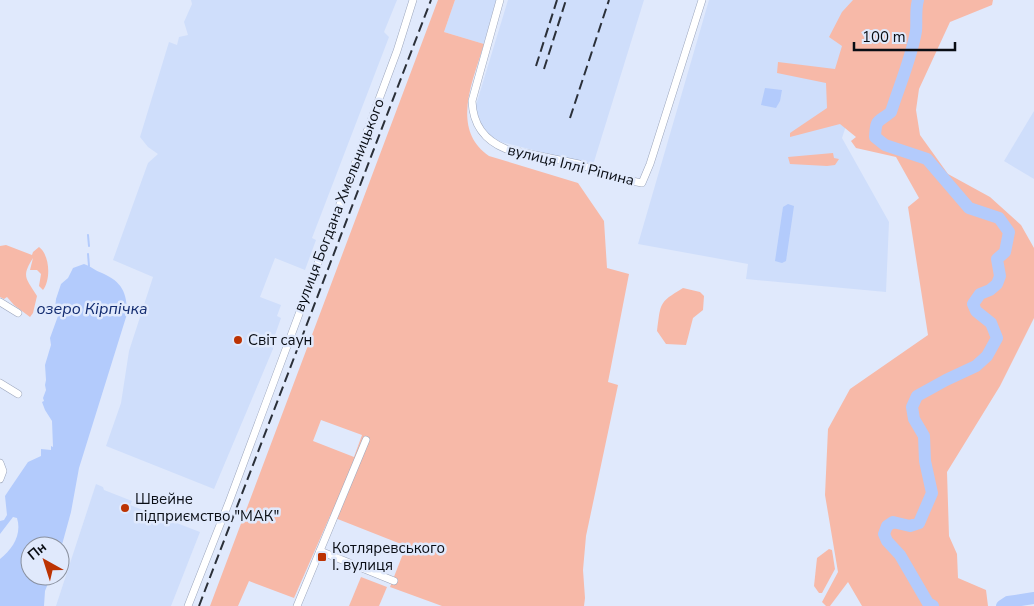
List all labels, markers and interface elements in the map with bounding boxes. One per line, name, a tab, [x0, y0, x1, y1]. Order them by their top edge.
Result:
scale bar	[854, 20, 955, 52]
text: 100 m	[862, 27, 906, 47]
street label: вулиця Богдана Хмельницького	[289, 95, 389, 315]
street label: вулиця Іллі Ріпина	[506, 140, 636, 190]
water label: озеро Кірпічка	[36, 298, 148, 320]
place label: Світ саун	[248, 330, 312, 350]
marker: Світ саун	[232, 334, 244, 346]
place label: Швейне підприємство "МАК"	[135, 489, 279, 526]
marker: Швейне підприємство "МАК"	[119, 502, 131, 514]
north arrow	[20, 536, 70, 586]
text: Пн	[24, 538, 51, 565]
place label: Котляревського І. вулиця	[332, 538, 445, 575]
marker: Котляревського І. вулиця	[316, 551, 328, 563]

